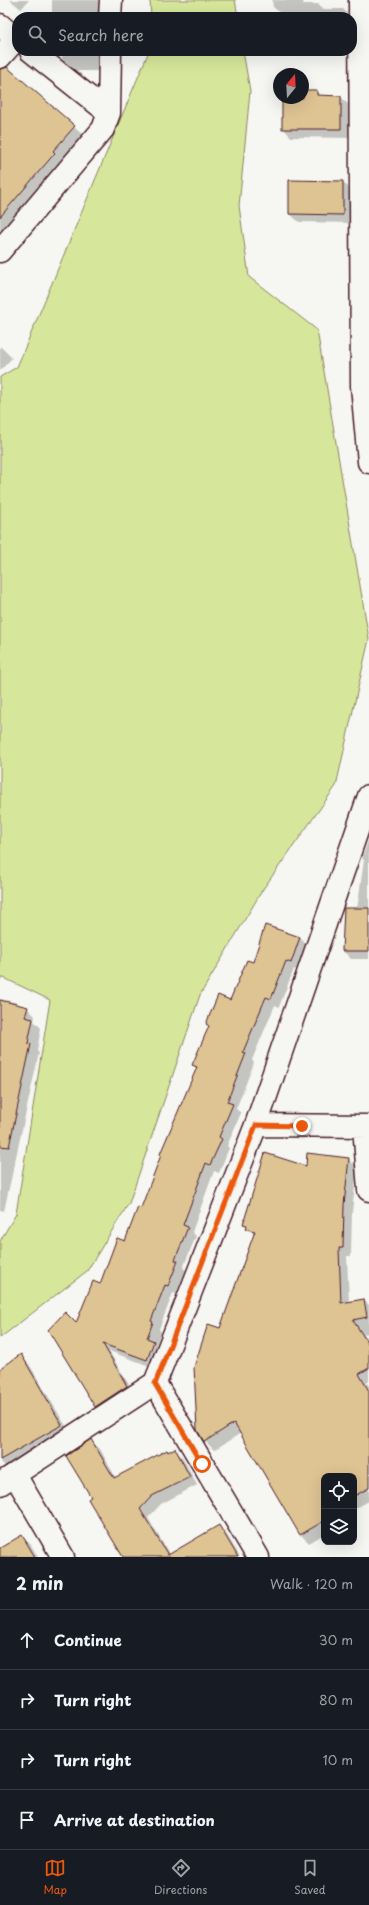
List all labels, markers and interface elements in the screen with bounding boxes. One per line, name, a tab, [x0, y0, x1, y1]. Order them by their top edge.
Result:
search box	[12, 12, 357, 56]
icon: search	[26, 23, 48, 45]
text: Search here	[58, 23, 144, 46]
north arrow	[273, 68, 309, 104]
route end	[293, 1117, 311, 1135]
route start	[193, 1455, 211, 1473]
map controls	[321, 1473, 357, 1545]
button: locate	[321, 1473, 357, 1509]
button: layers	[321, 1509, 357, 1545]
text: 2 min	[16, 1570, 63, 1596]
text: Walk · 120 m	[270, 1574, 353, 1593]
text: Continue	[54, 1628, 122, 1651]
icon: ahead	[16, 1629, 38, 1651]
text: 30 m	[319, 1630, 353, 1649]
text: Turn right	[54, 1688, 131, 1711]
icon: right	[16, 1689, 38, 1711]
text: 80 m	[319, 1690, 353, 1709]
text: Turn right	[54, 1748, 131, 1771]
icon: right	[16, 1749, 38, 1771]
text: 10 m	[323, 1750, 353, 1769]
text: Arrive at destination	[54, 1808, 215, 1831]
icon: arrive	[16, 1809, 38, 1831]
tab: Map	[43, 1857, 67, 1898]
tab: Directions	[154, 1857, 207, 1898]
tab: Saved	[294, 1857, 326, 1898]

